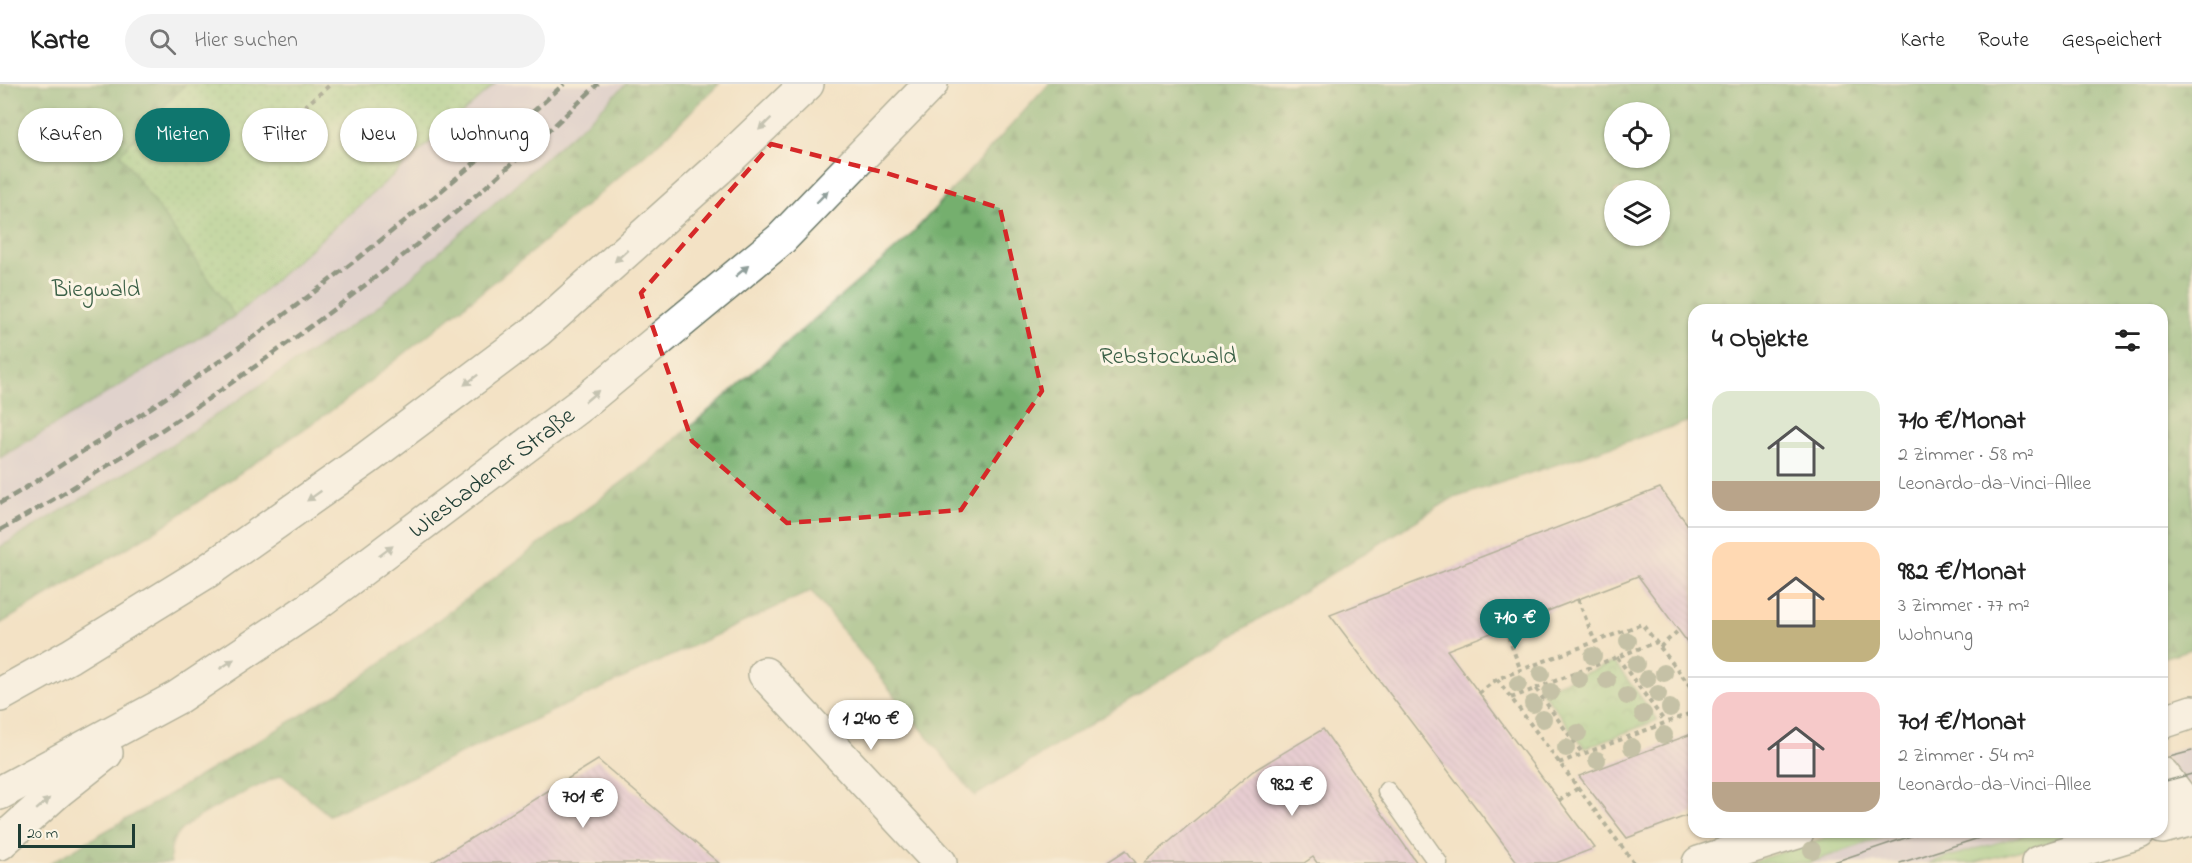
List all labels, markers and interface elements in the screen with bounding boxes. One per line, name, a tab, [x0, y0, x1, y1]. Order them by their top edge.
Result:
search box	[125, 14, 545, 68]
text: Karte	[30, 21, 89, 62]
icon: search	[146, 25, 179, 58]
text: Hier suchen	[194, 25, 298, 57]
text: Karte	[1900, 26, 1945, 56]
text: Route	[1978, 26, 2029, 56]
text: Gespeichert	[2062, 26, 2162, 56]
map controls	[1604, 102, 1670, 246]
button: locate	[1604, 102, 1670, 168]
chip: Kaufen	[18, 108, 123, 162]
chip: Mieten	[135, 108, 230, 162]
chip: Filter	[242, 108, 328, 162]
chip: Neu	[340, 108, 417, 162]
chip: Wohnung	[429, 108, 550, 162]
one-way arrow	[758, 117, 772, 131]
button: layers	[1604, 180, 1670, 246]
one-way arrow	[814, 190, 828, 204]
one-way arrow	[613, 249, 628, 263]
one-way arrow	[734, 265, 749, 278]
park label: Biegwald	[51, 273, 141, 308]
text: 4 Objekte	[1712, 321, 1808, 359]
icon: filters	[2111, 324, 2144, 357]
park label: Rebstockwald	[1100, 340, 1237, 375]
one-way arrow	[463, 374, 478, 386]
one-way arrow	[584, 389, 600, 402]
street label: Wiesbadener Straße	[402, 400, 583, 548]
text: 710 €/Monat	[1898, 403, 2026, 441]
icon: home	[1760, 415, 1832, 487]
text: 2 Zimmer · 58 m²	[1898, 441, 2034, 470]
text: Leonardo-da-Vinci-Allee	[1898, 470, 2091, 499]
one-way arrow	[306, 490, 322, 502]
one-way arrow	[378, 545, 393, 557]
text: 982 €/Monat	[1898, 554, 2026, 592]
icon: home	[1760, 566, 1832, 638]
text: 3 Zimmer · 77 m²	[1898, 592, 2030, 621]
pin: 710 €	[1473, 599, 1557, 650]
text: 710 €	[1494, 604, 1536, 633]
text: Wohnung	[1898, 621, 1973, 650]
one-way arrow	[219, 659, 235, 670]
pin: 1 240 €	[816, 700, 926, 751]
text: 701 €/Monat	[1898, 704, 2026, 742]
text: 1 240 €	[842, 705, 900, 734]
icon: home	[1760, 716, 1832, 788]
text: 2 Zimmer · 54 m²	[1898, 742, 2035, 771]
pin: 982 €	[1250, 766, 1334, 817]
text: 982 €	[1271, 771, 1313, 800]
text: Leonardo-da-Vinci-Allee	[1898, 771, 2091, 800]
pin: 701 €	[541, 778, 625, 829]
text: 701 €	[562, 783, 604, 812]
one-way arrow	[36, 797, 51, 811]
scale bar	[18, 821, 135, 848]
text: 20 m	[27, 822, 58, 846]

